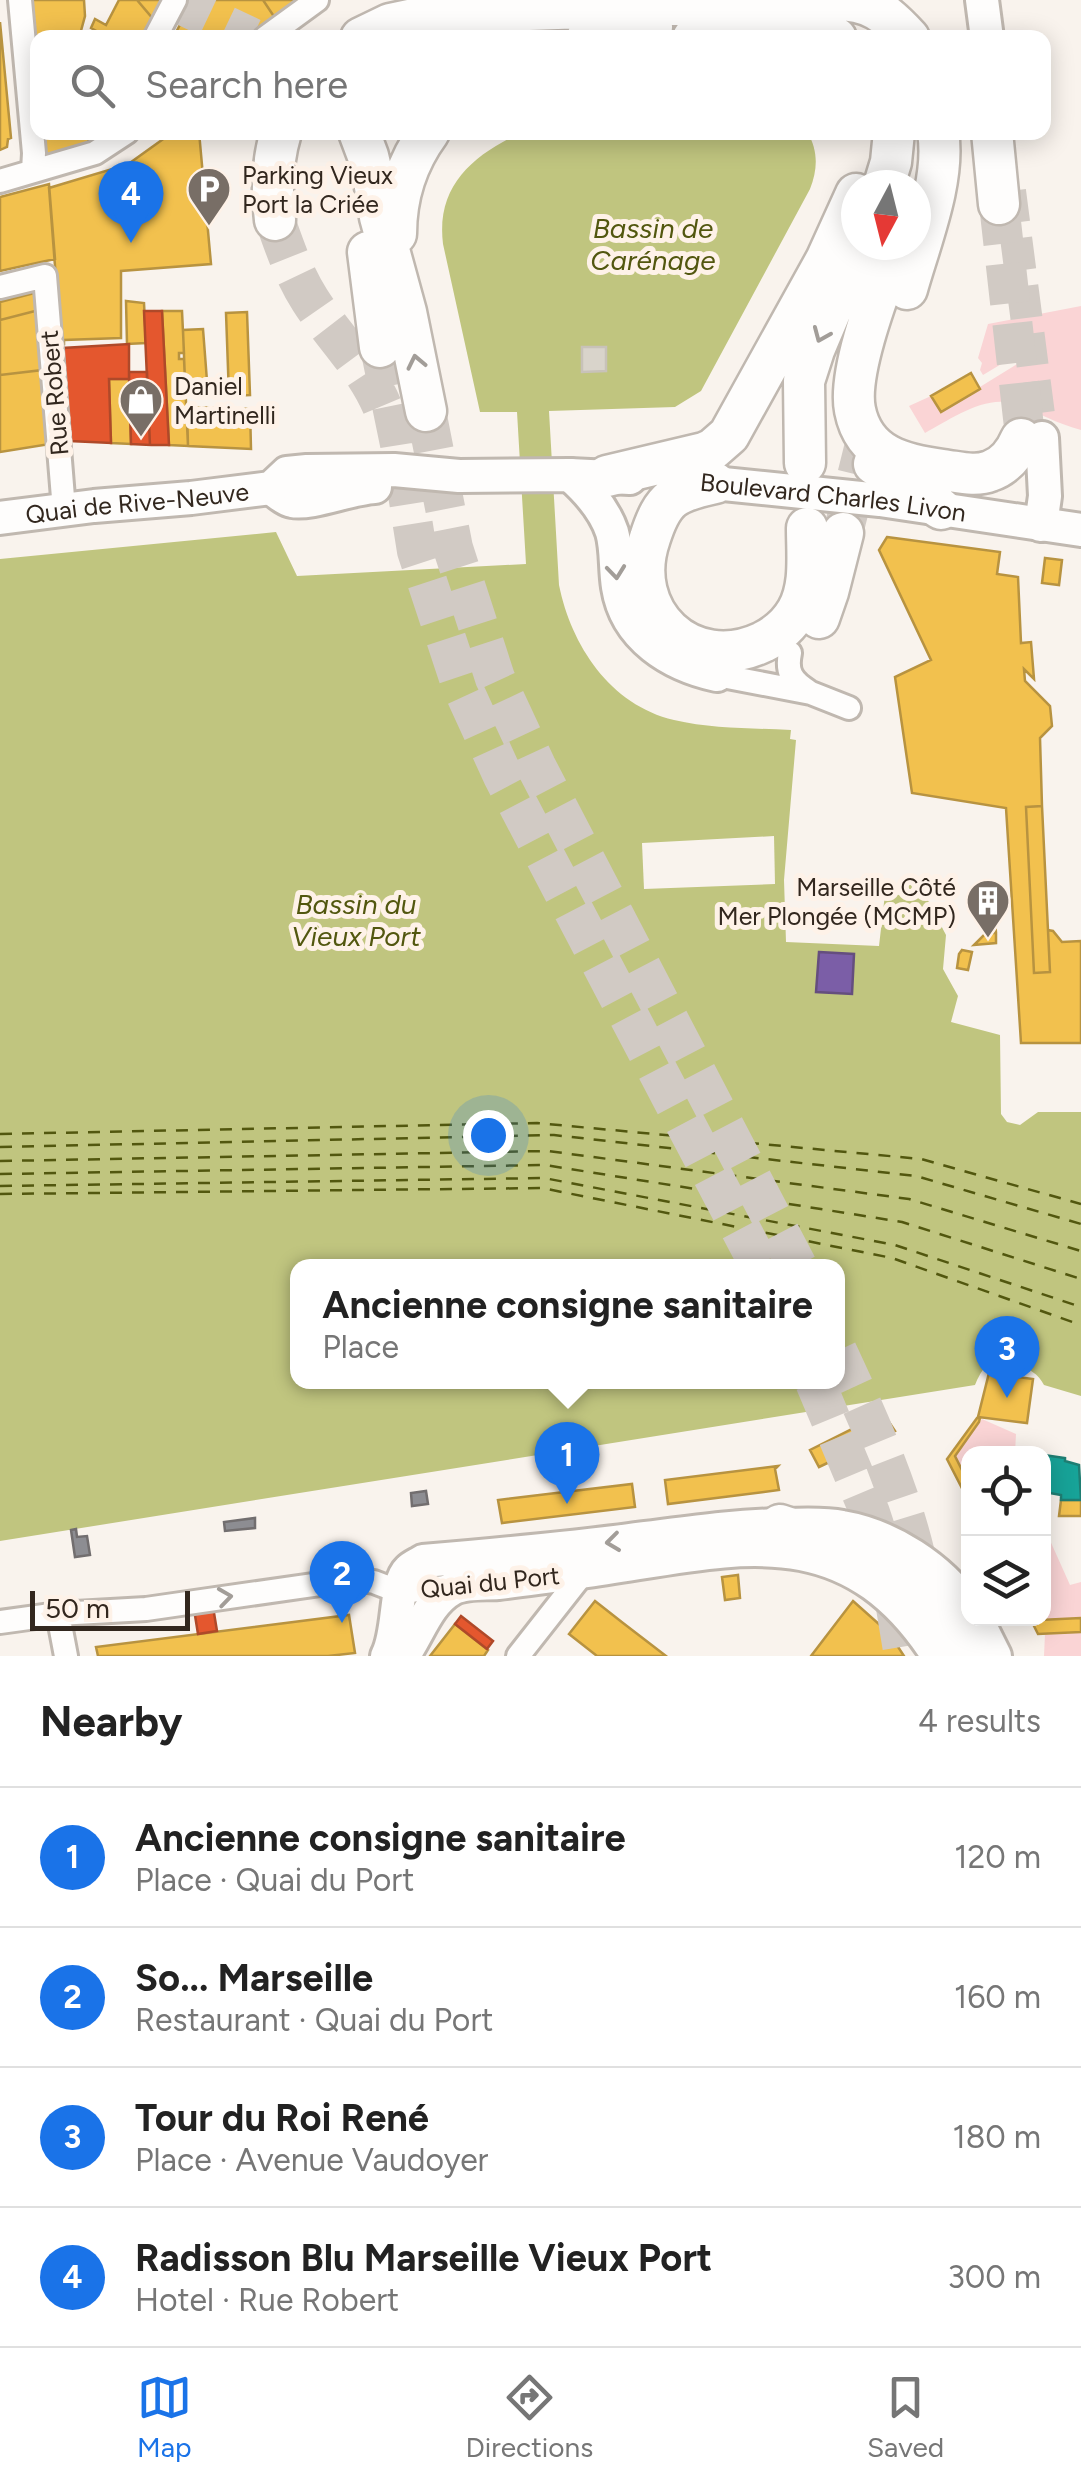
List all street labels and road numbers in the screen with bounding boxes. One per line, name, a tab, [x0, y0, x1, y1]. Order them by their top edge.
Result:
street label: Rue Robert	[34, 329, 74, 457]
street label: Boulevard Charles Livon	[699, 467, 968, 528]
street label: Quai de Rive-Neuve	[24, 476, 250, 530]
street label: Quai du Port	[419, 1560, 561, 1604]

